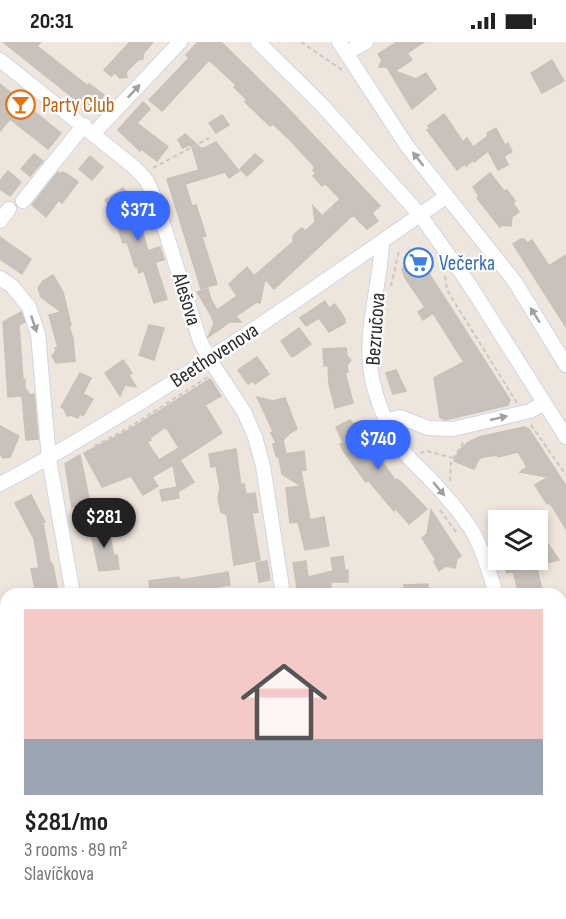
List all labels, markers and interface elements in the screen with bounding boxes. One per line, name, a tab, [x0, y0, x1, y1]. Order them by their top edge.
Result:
text: 20:31	[30, 8, 73, 35]
one-way arrow	[127, 83, 141, 98]
bar icon: Party Club	[5, 89, 37, 121]
place label: Party Club	[42, 93, 114, 118]
one-way arrow	[412, 152, 424, 167]
pin: $371	[102, 191, 174, 242]
text: $371	[120, 198, 156, 222]
supermarket icon: Večerka	[402, 247, 434, 279]
place label: Večerka	[439, 251, 495, 276]
street label: Alešova	[166, 269, 206, 328]
street label: Bezručova	[360, 292, 391, 366]
one-way arrow	[530, 307, 541, 323]
one-way arrow	[30, 315, 40, 333]
street label: Beethovenova	[166, 318, 263, 393]
one-way arrow	[490, 413, 509, 423]
pin: $740	[342, 420, 414, 471]
text: $740	[360, 427, 396, 451]
one-way arrow	[432, 481, 445, 496]
pin: $281	[68, 498, 140, 549]
text: $281	[86, 505, 122, 529]
map controls	[488, 510, 548, 570]
button: layers	[488, 510, 548, 570]
icon: home	[230, 648, 338, 756]
text: $281/mo	[24, 807, 108, 838]
text: 3 rooms · 89 m²	[24, 838, 128, 862]
text: Slavíčkova	[24, 862, 94, 886]

